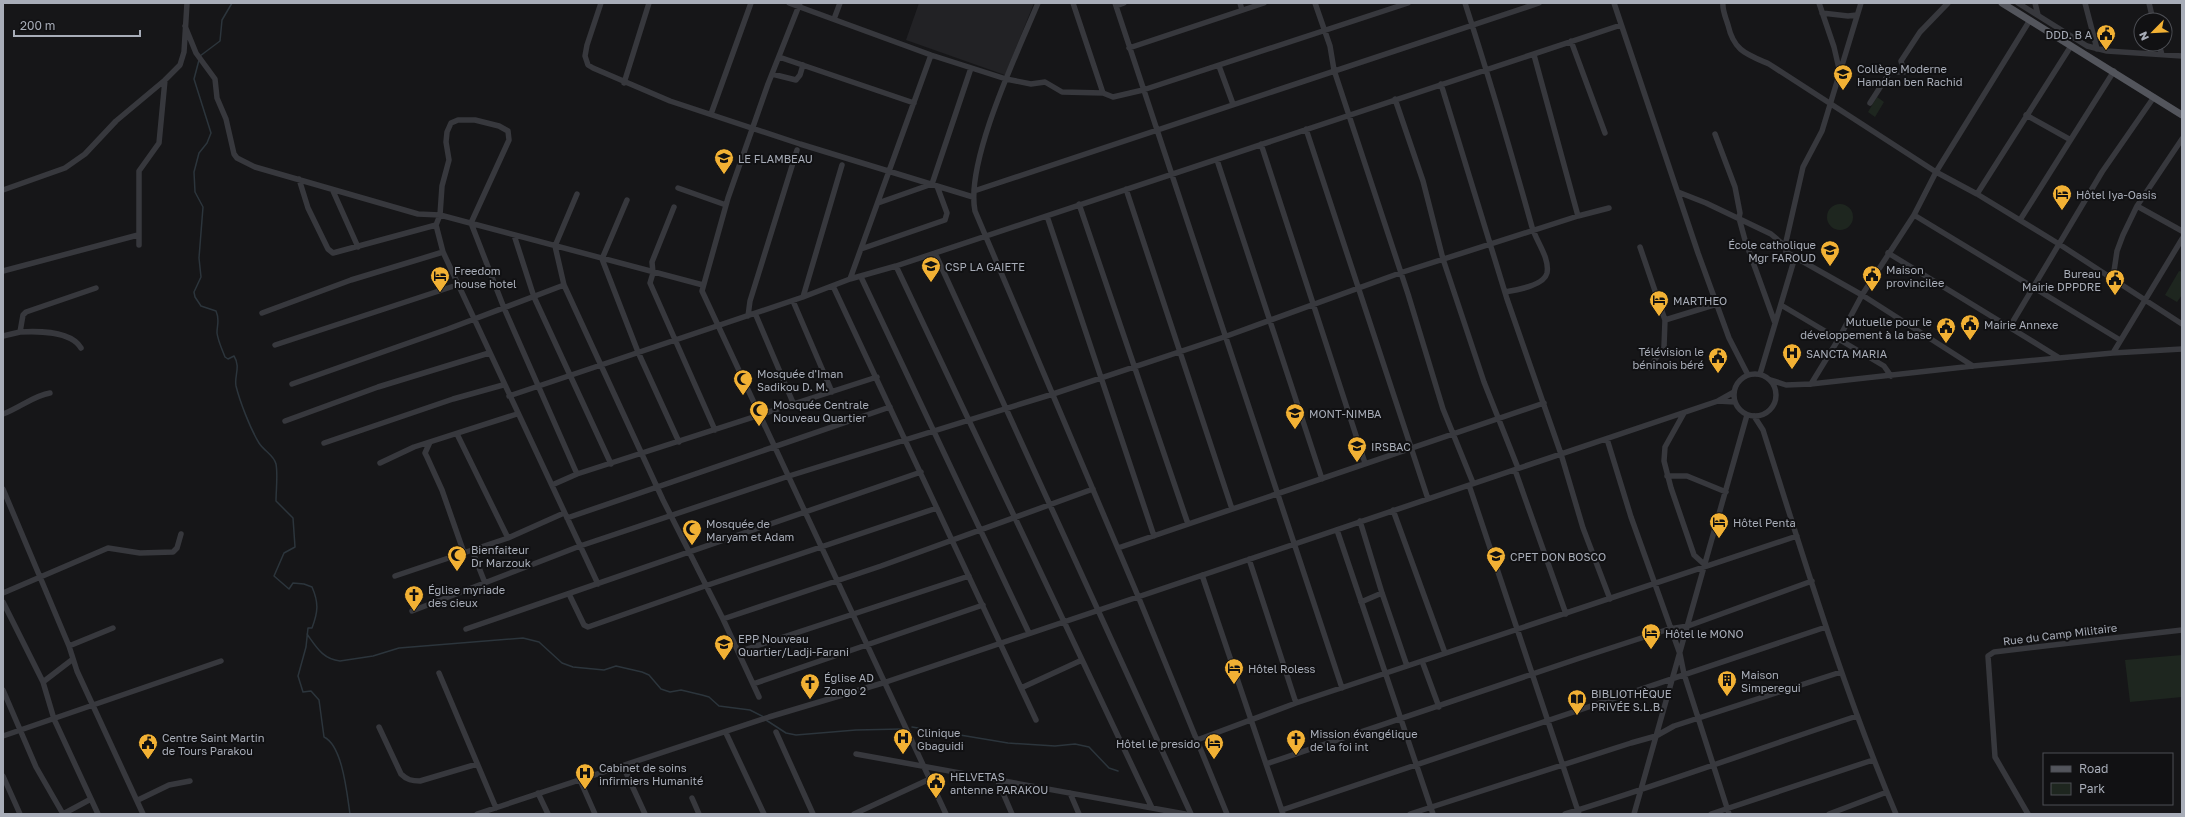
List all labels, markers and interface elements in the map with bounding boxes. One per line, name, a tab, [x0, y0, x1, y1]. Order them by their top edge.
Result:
scale bar	[14, 12, 140, 38]
north arrow	[2133, 12, 2173, 52]
text: 200 m	[20, 18, 55, 33]
public building icon: DDD. B A	[2095, 23, 2117, 51]
place label: DDD. B A	[2046, 28, 2093, 41]
text: N	[2136, 30, 2151, 43]
place label: Collège Moderne Hamdan ben Rachid	[1857, 62, 1963, 88]
school or university icon: Collège Moderne Hamdan ben Rachid	[1832, 63, 1854, 91]
school or university icon: LE FLAMBEAU	[713, 147, 735, 175]
place label: LE FLAMBEAU	[738, 152, 813, 165]
hotel icon: Hôtel Iya-Oasis	[2051, 183, 2073, 211]
place label: Hôtel Iya-Oasis	[2076, 188, 2157, 201]
place label: École catholique Mgr FAROUD	[1728, 238, 1816, 264]
school or university icon: École catholique Mgr FAROUD	[1819, 239, 1841, 267]
school or university icon: CSP LA GAIETE	[920, 255, 942, 283]
place label: CSP LA GAIETE	[945, 260, 1025, 273]
place label: Maison provincilee	[1886, 263, 1944, 289]
place label: Freedom house hotel	[454, 264, 517, 290]
public building icon: Maison provincilee	[1861, 264, 1883, 292]
hotel icon: Freedom house hotel	[429, 265, 451, 293]
place label: Bureau Mairie DPPDRE	[2022, 267, 2101, 293]
public building icon: Bureau Mairie DPPDRE	[2104, 268, 2126, 296]
hotel icon: MARTHEO	[1648, 289, 1670, 317]
place label: MARTHEO	[1673, 294, 1727, 307]
public building icon: Mairie Annexe	[1959, 313, 1981, 341]
place label: Mutuelle pour le développement à la base	[1800, 315, 1932, 341]
public building icon: Mutuelle pour le développement à la base	[1935, 316, 1957, 344]
place label: Mairie Annexe	[1984, 318, 2058, 331]
hospital icon: SANCTA MARIA	[1781, 342, 1803, 370]
place label: Télévision le béninois béré	[1633, 345, 1704, 371]
public building icon: Télévision le béninois béré	[1707, 346, 1729, 374]
place label: SANCTA MARIA	[1806, 347, 1888, 360]
place label: Mosquée d'Iman Sadikou D. M.	[757, 367, 843, 393]
mosque icon: Mosquée d'Iman Sadikou D. M.	[732, 368, 754, 396]
place label: Mosquée Centrale Nouveau Quartier	[773, 398, 869, 424]
mosque icon: Mosquée Centrale Nouveau Quartier	[748, 399, 770, 427]
school or university icon: MONT-NIMBA	[1284, 402, 1306, 430]
place label: MONT-NIMBA	[1309, 407, 1382, 420]
school or university icon: IRSBAC	[1346, 435, 1368, 463]
place label: IRSBAC	[1371, 440, 1411, 453]
hotel icon: Hôtel Penta	[1708, 511, 1730, 539]
place label: Hôtel Penta	[1733, 516, 1796, 529]
place label: Mosquée de Maryam et Adam	[706, 517, 794, 543]
mosque icon: Mosquée de Maryam et Adam	[681, 518, 703, 546]
place label: Bienfaiteur Dr Marzouk	[471, 543, 531, 569]
mosque icon: Bienfaiteur Dr Marzouk	[446, 544, 468, 572]
school or university icon: CPET DON BOSCO	[1485, 545, 1507, 573]
place label: CPET DON BOSCO	[1510, 550, 1606, 563]
place label: Église myriade des cieux	[428, 583, 505, 609]
church icon: Église myriade des cieux	[403, 584, 425, 612]
street label: Rue du Camp Militaire	[2002, 621, 2118, 647]
hotel icon: Hôtel le MONO	[1640, 622, 1662, 650]
place label: Hôtel le MONO	[1665, 627, 1744, 640]
place label: EPP Nouveau Quartier/Ladji-Farani	[738, 632, 849, 658]
school or university icon: EPP Nouveau Quartier/Ladji-Farani	[713, 633, 735, 661]
hotel icon: Hôtel Roless	[1223, 657, 1245, 685]
place label: Hôtel Roless	[1248, 662, 1316, 675]
place label: Maison Simperegui	[1741, 668, 1801, 694]
building icon: Maison Simperegui	[1716, 669, 1738, 697]
place label: Église AD Zongo 2	[824, 671, 874, 697]
church icon: Église AD Zongo 2	[799, 672, 821, 700]
place label: BIBLIOTHÈQUE PRIVÉE S.L.B.	[1591, 687, 1672, 713]
library icon: BIBLIOTHÈQUE PRIVÉE S.L.B.	[1566, 688, 1588, 716]
place label: Clinique Gbaguidi	[917, 726, 964, 752]
hospital icon: Clinique Gbaguidi	[892, 727, 914, 755]
place label: Mission évangélique de la foi int	[1310, 727, 1418, 753]
church icon: Mission évangélique de la foi int	[1285, 728, 1307, 756]
place label: Centre Saint Martin de Tours Parakou	[162, 731, 265, 757]
public building icon: Centre Saint Martin de Tours Parakou	[137, 732, 159, 760]
hotel icon: Hôtel le presido	[1203, 732, 1225, 760]
place label: Hôtel le presido	[1116, 737, 1200, 750]
legend	[2043, 753, 2173, 805]
place label: Cabinet de soins infirmiers Humanité	[599, 761, 703, 787]
text: Road	[2079, 761, 2108, 776]
hospital icon: Cabinet de soins infirmiers Humanité	[574, 762, 596, 790]
place label: HELVETAS antenne PARAKOU	[950, 770, 1048, 796]
public building icon: HELVETAS antenne PARAKOU	[925, 771, 947, 799]
text: Park	[2079, 781, 2105, 796]

